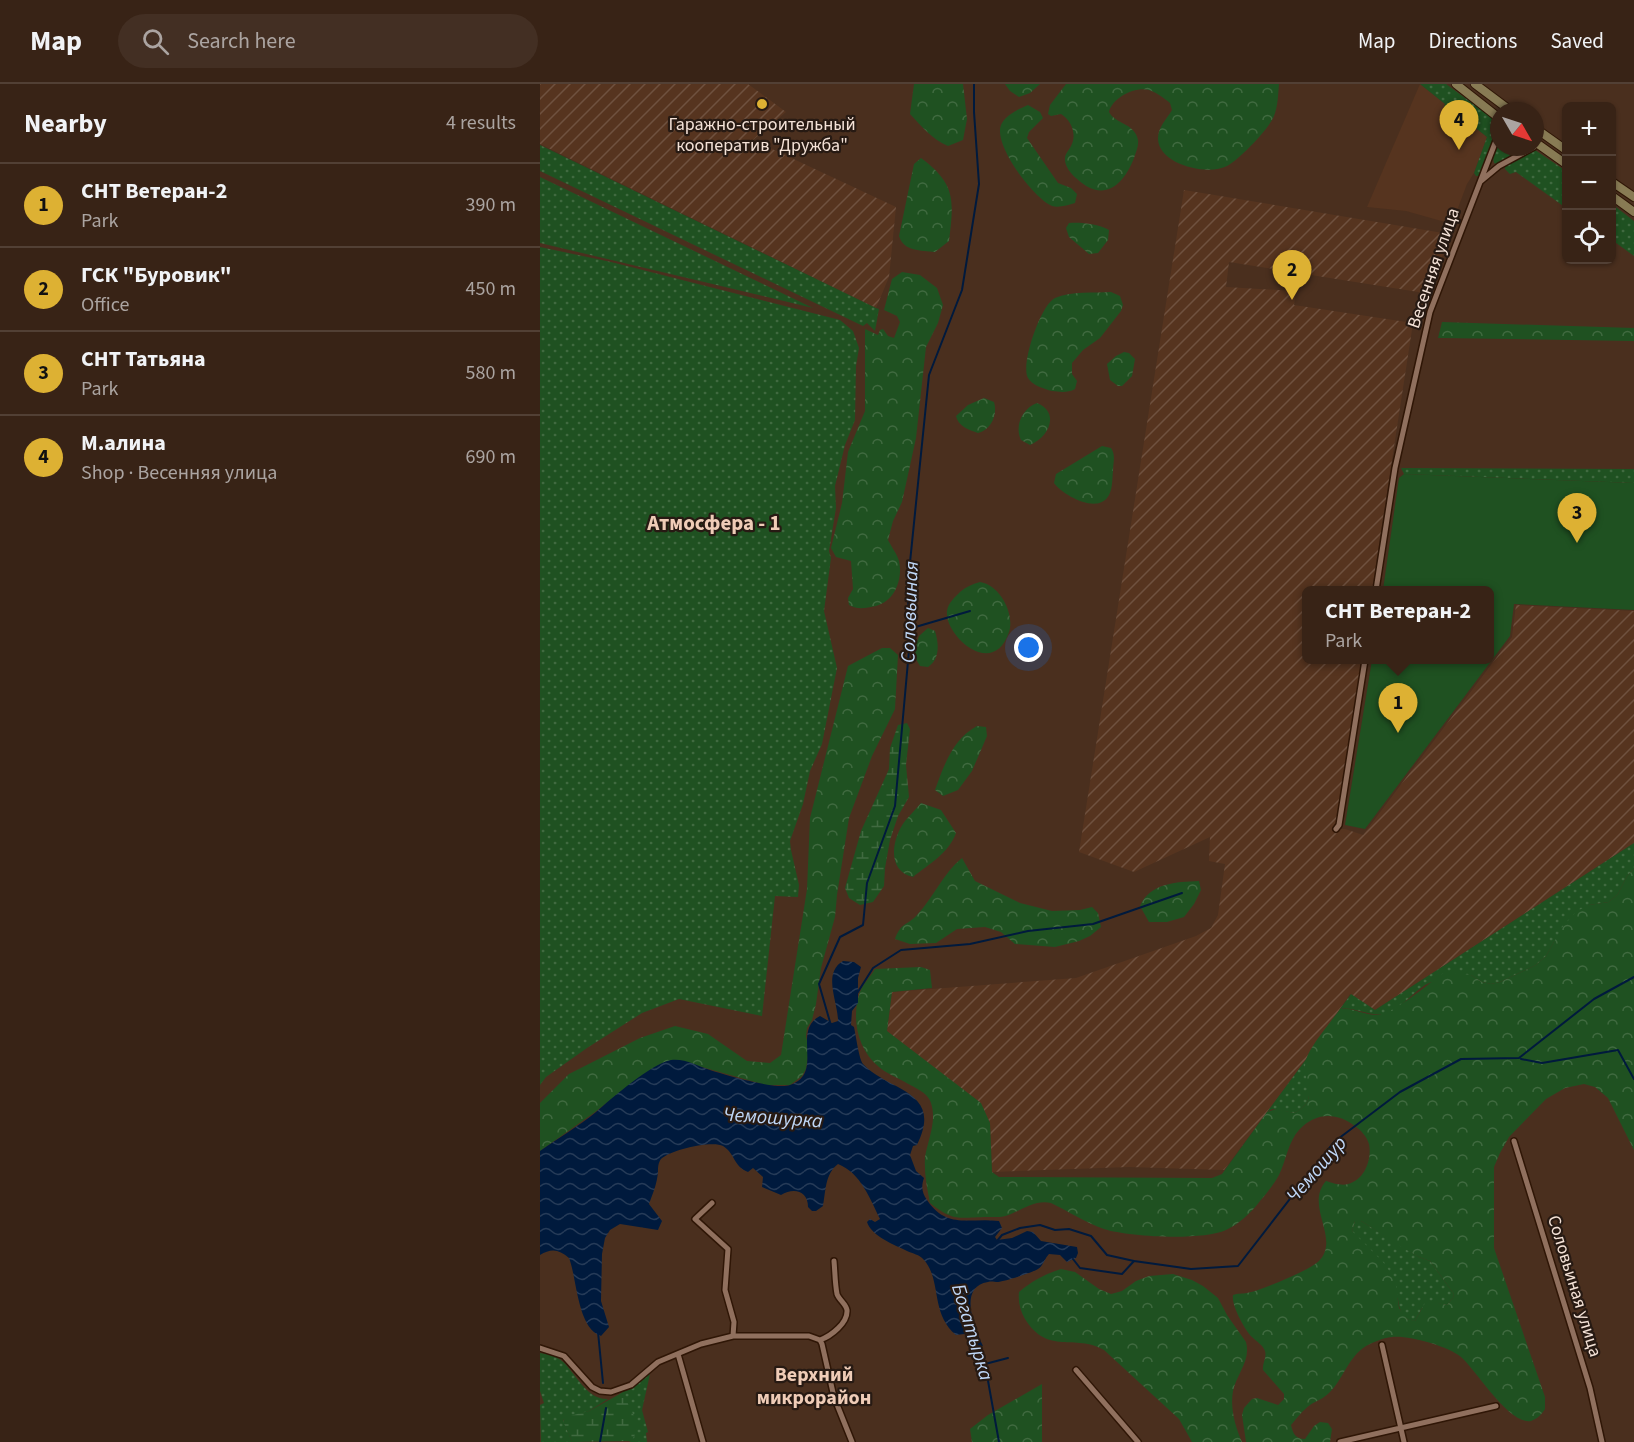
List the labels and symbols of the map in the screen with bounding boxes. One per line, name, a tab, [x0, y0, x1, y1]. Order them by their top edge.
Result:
marker: Гаражно-строительный кооператив "Дружба"	[755, 97, 769, 111]
pin: 4	[1440, 100, 1478, 150]
north arrow	[1490, 102, 1544, 156]
place label: Гаражно-строительный кооператив "Дружба"	[668, 112, 856, 158]
street label: Весенняя улица	[1401, 205, 1466, 332]
pin: 2	[1272, 250, 1311, 300]
pin: 3	[1558, 494, 1596, 543]
district label: Атмосфера - 1	[646, 508, 781, 538]
water label: Соловьиная	[894, 561, 926, 664]
your location	[1014, 633, 1043, 662]
pin: 1	[1378, 684, 1418, 733]
water label: Чемошурка	[722, 1101, 824, 1135]
water label: Чемошур	[1280, 1130, 1353, 1209]
street label: Соловьиная улица	[1541, 1212, 1608, 1360]
water label: Богатырка	[944, 1281, 1000, 1384]
district label: Верхний микрорайон	[757, 1361, 871, 1412]

